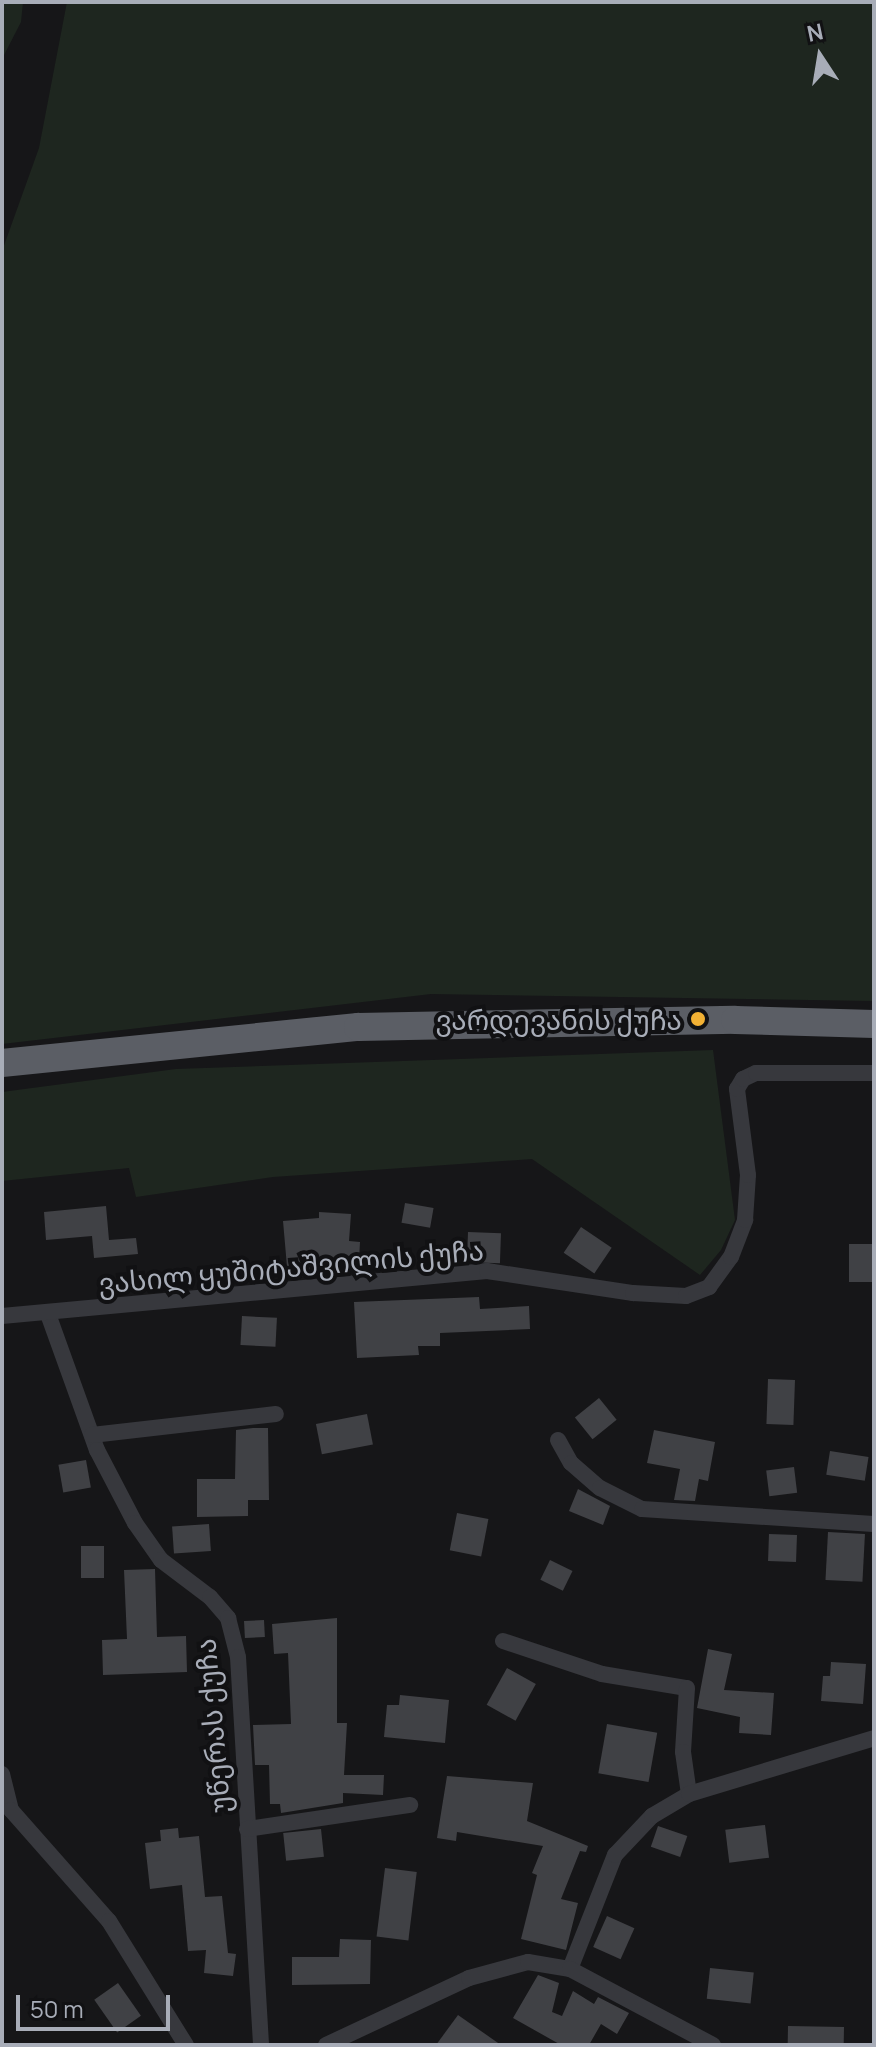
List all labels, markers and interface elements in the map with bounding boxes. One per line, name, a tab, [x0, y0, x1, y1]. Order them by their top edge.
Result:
north arrow	[780, 16, 860, 96]
text: N	[804, 16, 826, 49]
place label: ვარდევანის ქუჩა	[436, 1002, 682, 1036]
marker: ვარდევანის ქუჩა	[689, 1010, 707, 1028]
street label: ვასილ ყუშიტაშვილის ქუჩა	[97, 1232, 485, 1300]
street label: უწერას ქუჩა	[188, 1637, 236, 1815]
scale bar	[20, 1979, 174, 2029]
text: 50 m	[30, 1992, 84, 2025]

